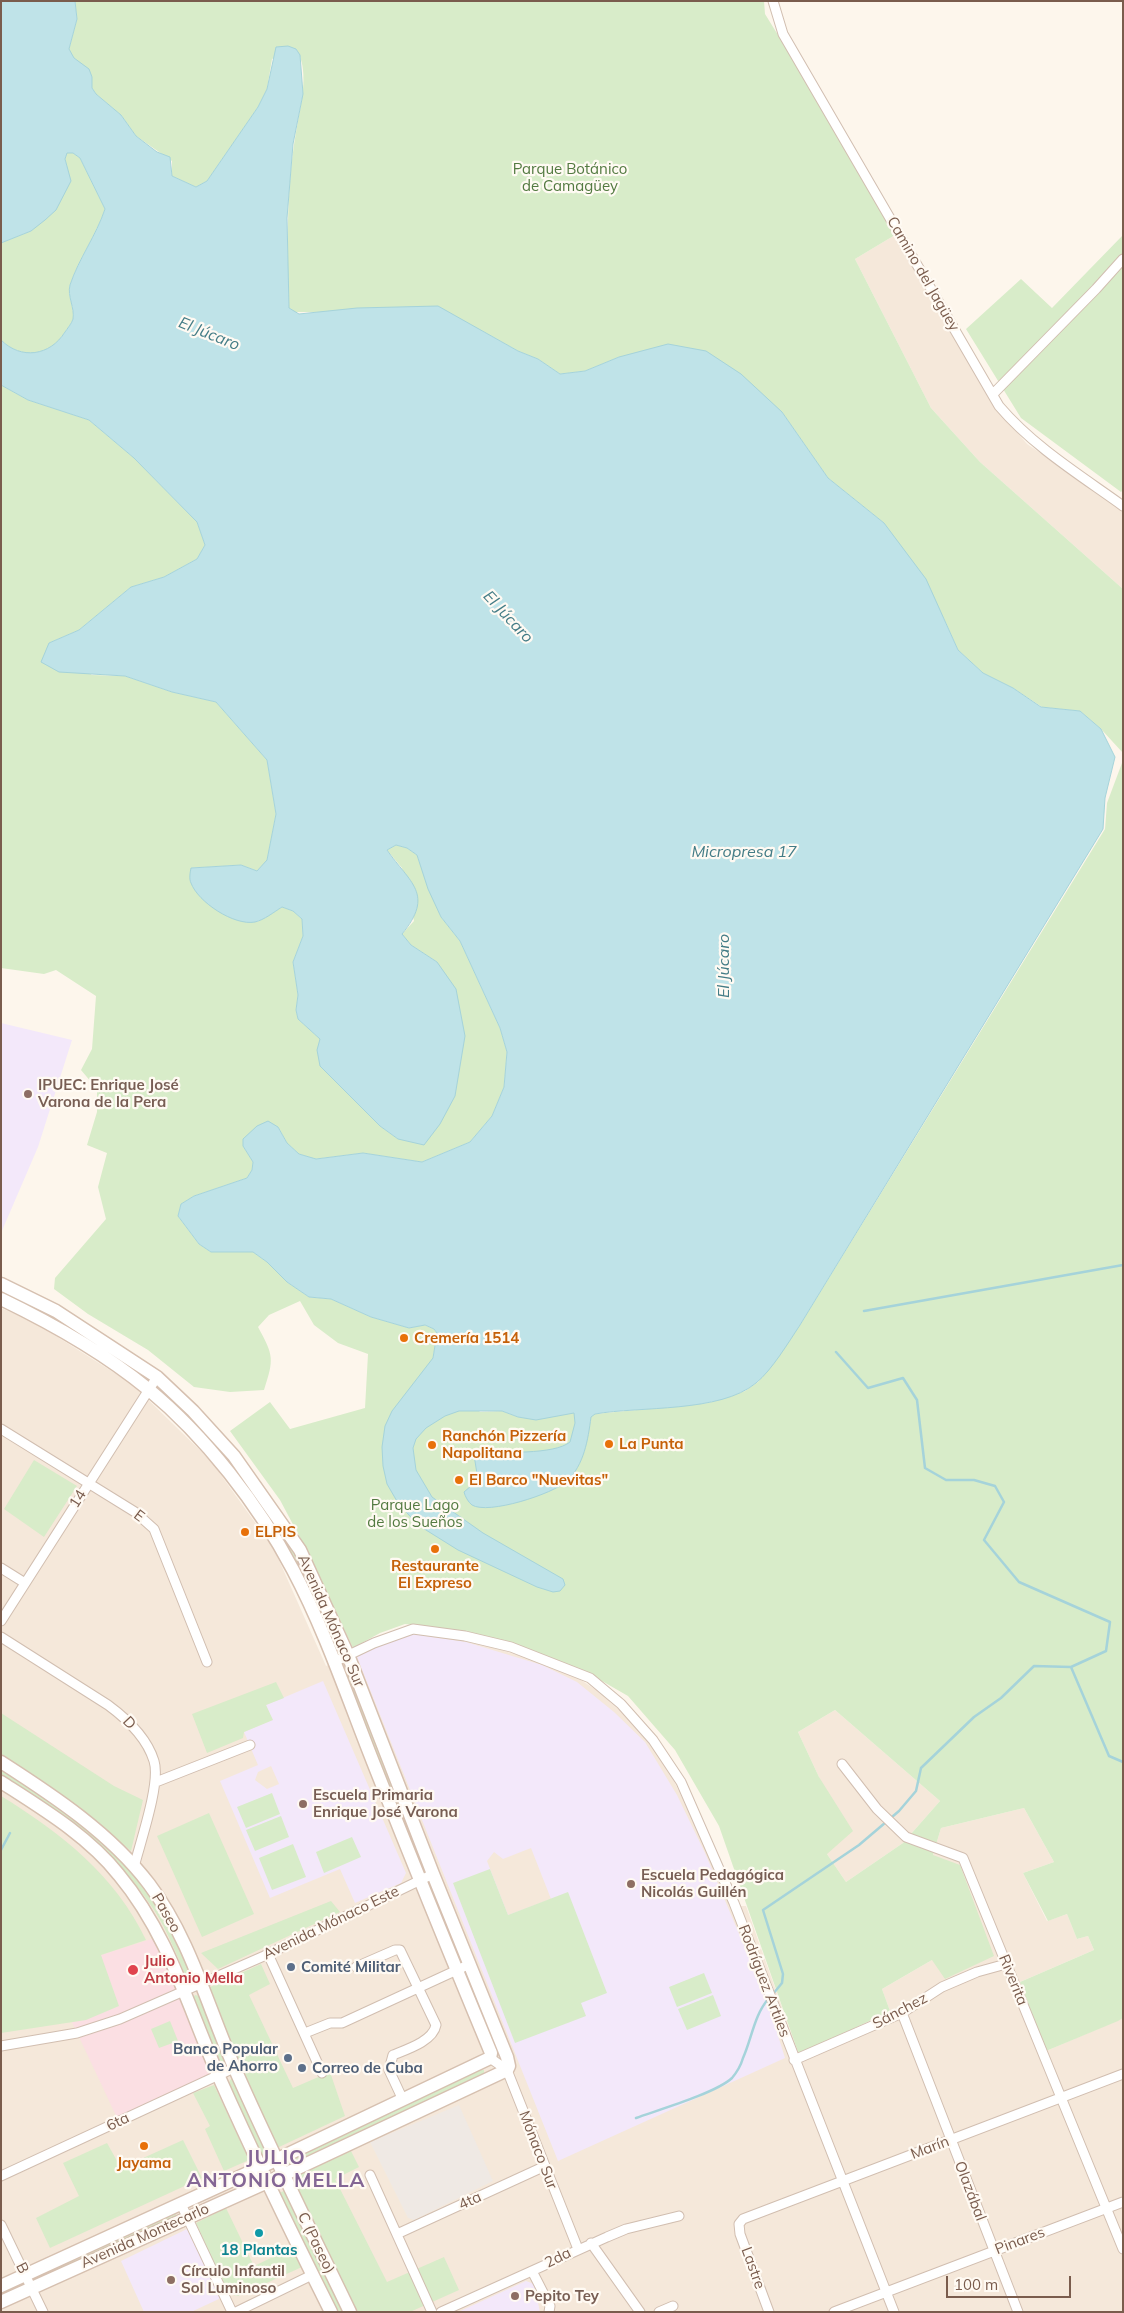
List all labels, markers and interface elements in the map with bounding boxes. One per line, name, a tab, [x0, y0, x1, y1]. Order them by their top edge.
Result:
park label: Parque Botánico de Camagüey	[513, 160, 627, 195]
street label: Camino del Jagüey	[883, 213, 963, 335]
water label: El Júcaro	[176, 313, 242, 355]
water label: El Júcaro	[479, 587, 537, 647]
water label: Micropresa 17	[691, 842, 797, 862]
water label: El Júcaro	[714, 934, 734, 998]
place label: IPUEC: Enrique José Varona de la Pera	[38, 1076, 179, 1111]
marker: IPUEC: Enrique José Varona de la Pera	[22, 1088, 34, 1100]
place label: Cremería 1514	[414, 1329, 519, 1347]
marker: Cremería 1514	[398, 1332, 410, 1344]
place label: Ranchón Pizzería Napolitana	[442, 1427, 566, 1462]
place label: La Punta	[619, 1435, 684, 1453]
marker: La Punta	[603, 1438, 615, 1450]
marker: Ranchón Pizzería Napolitana	[426, 1439, 438, 1451]
place label: El Barco "Nuevitas"	[469, 1471, 608, 1489]
marker: El Barco "Nuevitas"	[453, 1474, 465, 1486]
street label: 14	[66, 1487, 90, 1511]
park label: Parque Lago de los Sueños	[367, 1496, 463, 1531]
street label: E	[130, 1506, 148, 1526]
place label: ELPIS	[255, 1523, 296, 1541]
marker: ELPIS	[239, 1526, 251, 1538]
marker: Restaurante El Expreso	[429, 1543, 441, 1555]
street label: Avenida Mónaco Sur	[294, 1552, 368, 1690]
place label: Restaurante El Expreso	[391, 1557, 479, 1592]
street label: D	[119, 1713, 139, 1733]
place label: Escuela Primaria Enrique José Varona	[313, 1786, 458, 1821]
marker: Escuela Primaria Enrique José Varona	[297, 1798, 309, 1810]
place label: Escuela Pedagógica Nicolás Guillén	[641, 1866, 784, 1901]
marker: Escuela Pedagógica Nicolás Guillén	[625, 1878, 637, 1890]
street label: Avenida Mónaco Este	[260, 1882, 402, 1964]
street label: Paseo	[148, 1890, 184, 1936]
street label: Rodríguez Artiles	[734, 1922, 794, 2040]
place label: Julio Antonio Mella	[144, 1952, 243, 1987]
street label: Riverita	[995, 1952, 1031, 2008]
place label: Comité Militar	[301, 1958, 401, 1976]
marker: Comité Militar	[285, 1961, 297, 1973]
marker: Julio Antonio Mella	[126, 1963, 140, 1977]
street label: Sánchez	[870, 1989, 930, 2033]
place label: Banco Popular de Ahorro	[173, 2040, 278, 2075]
marker: Banco Popular de Ahorro	[282, 2052, 294, 2064]
place label: Correo de Cuba	[312, 2059, 423, 2077]
marker: Correo de Cuba	[296, 2062, 308, 2074]
street label: Mónaco Sur	[515, 2108, 561, 2192]
street label: 6ta	[104, 2109, 132, 2135]
street label: Marín	[908, 2132, 952, 2164]
marker: Jayama	[138, 2140, 150, 2152]
district label: JULIO ANTONIO MELLA	[185, 2146, 367, 2193]
place label: Jayama	[117, 2154, 171, 2172]
street label: Olazábal	[950, 2159, 990, 2223]
street label: 4ta	[456, 2188, 484, 2214]
street label: Avenida Montecarlo	[78, 2200, 212, 2272]
street label: C (Paseo)	[293, 2209, 339, 2277]
street label: Pinares	[992, 2223, 1048, 2259]
marker: 18 Plantas	[253, 2227, 265, 2239]
place label: 18 Plantas	[221, 2241, 297, 2259]
street label: 2da	[542, 2244, 574, 2272]
street label: Lastre	[737, 2245, 769, 2291]
street label: B	[12, 2259, 32, 2277]
place label: Círculo Infantil Sol Luminoso	[181, 2262, 285, 2297]
scale bar	[949, 2266, 1074, 2298]
marker: Círculo Infantil Sol Luminoso	[165, 2274, 177, 2286]
text: 100 m	[954, 2275, 998, 2294]
place label: Pepito Tey	[525, 2287, 599, 2305]
marker: Pepito Tey	[509, 2290, 521, 2302]

